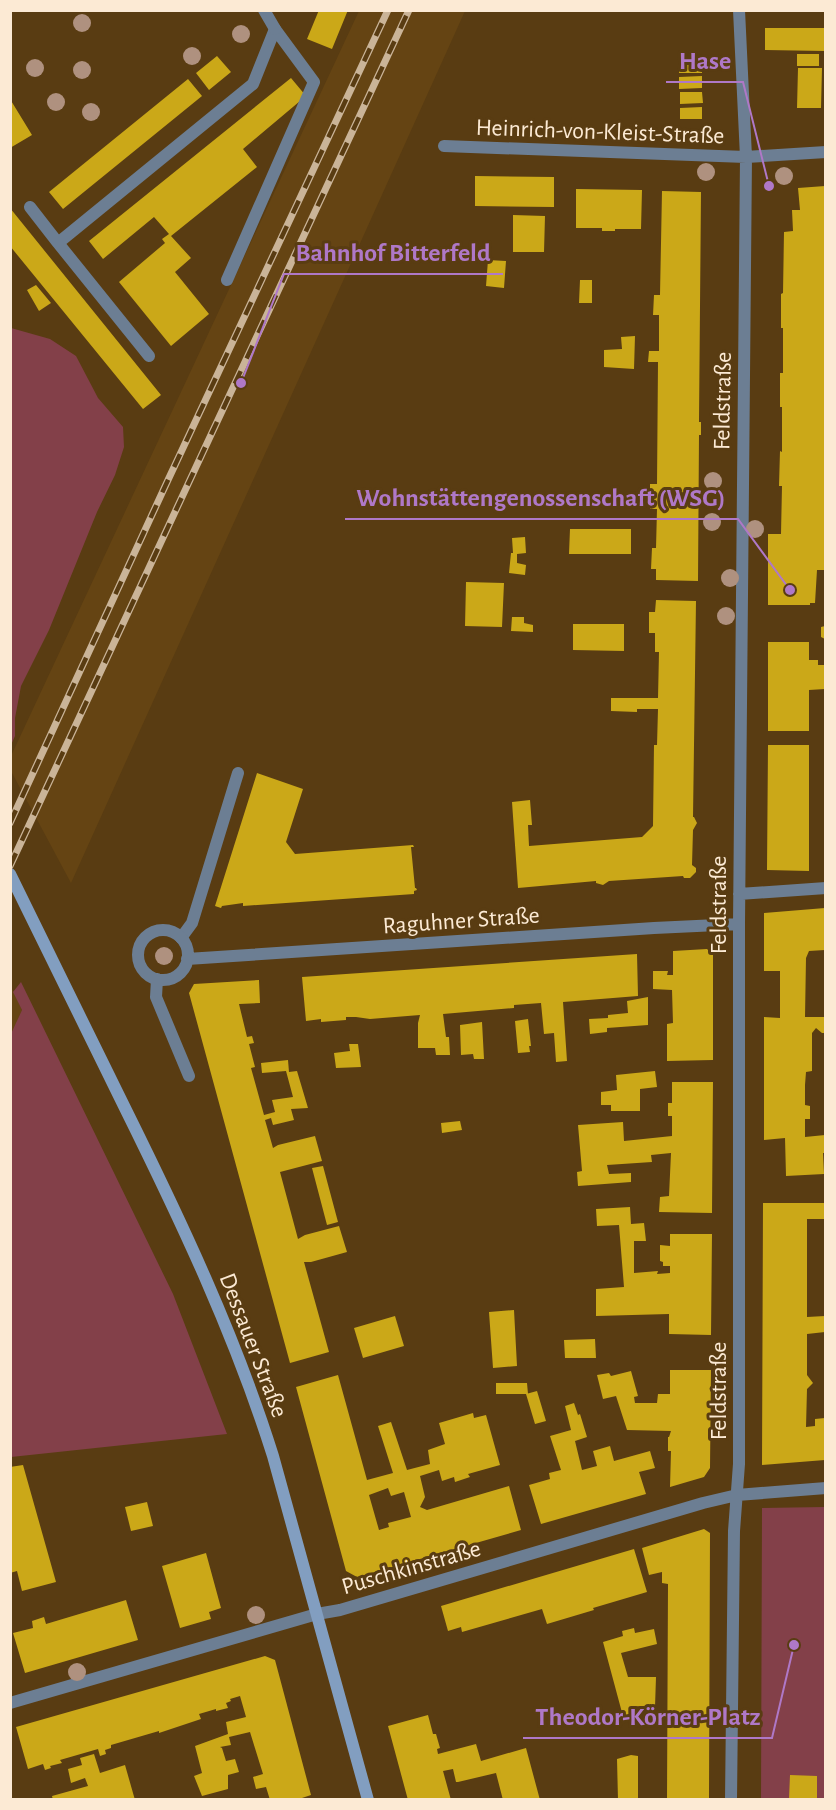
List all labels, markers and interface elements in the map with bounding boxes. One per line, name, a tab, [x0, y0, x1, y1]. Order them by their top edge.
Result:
callout: Hase	[666, 38, 743, 82]
text: Hase	[679, 48, 731, 74]
street label: Heinrich-von-Kleist-Straße	[475, 116, 725, 148]
callout: Bahnhof Bitterfeld	[284, 230, 503, 274]
text: Bahnhof Bitterfeld	[295, 240, 491, 266]
street label: Feldstraße	[710, 352, 736, 450]
callout: Wohnstättengenossenschaft (WSG)	[345, 475, 738, 519]
text: Wohnstättengenossenschaft (WSG)	[356, 485, 726, 511]
street label: Feldstraße	[707, 856, 731, 954]
street label: Raguhner Straße	[382, 904, 540, 938]
street label: Dessauer Straße	[215, 1270, 292, 1421]
street label: Feldstraße	[707, 1342, 731, 1440]
street label: Puschkinstraße	[339, 1537, 484, 1599]
callout: Theodor-Körner-Platz	[523, 1694, 772, 1738]
text: Theodor-Körner-Platz	[535, 1704, 761, 1730]

